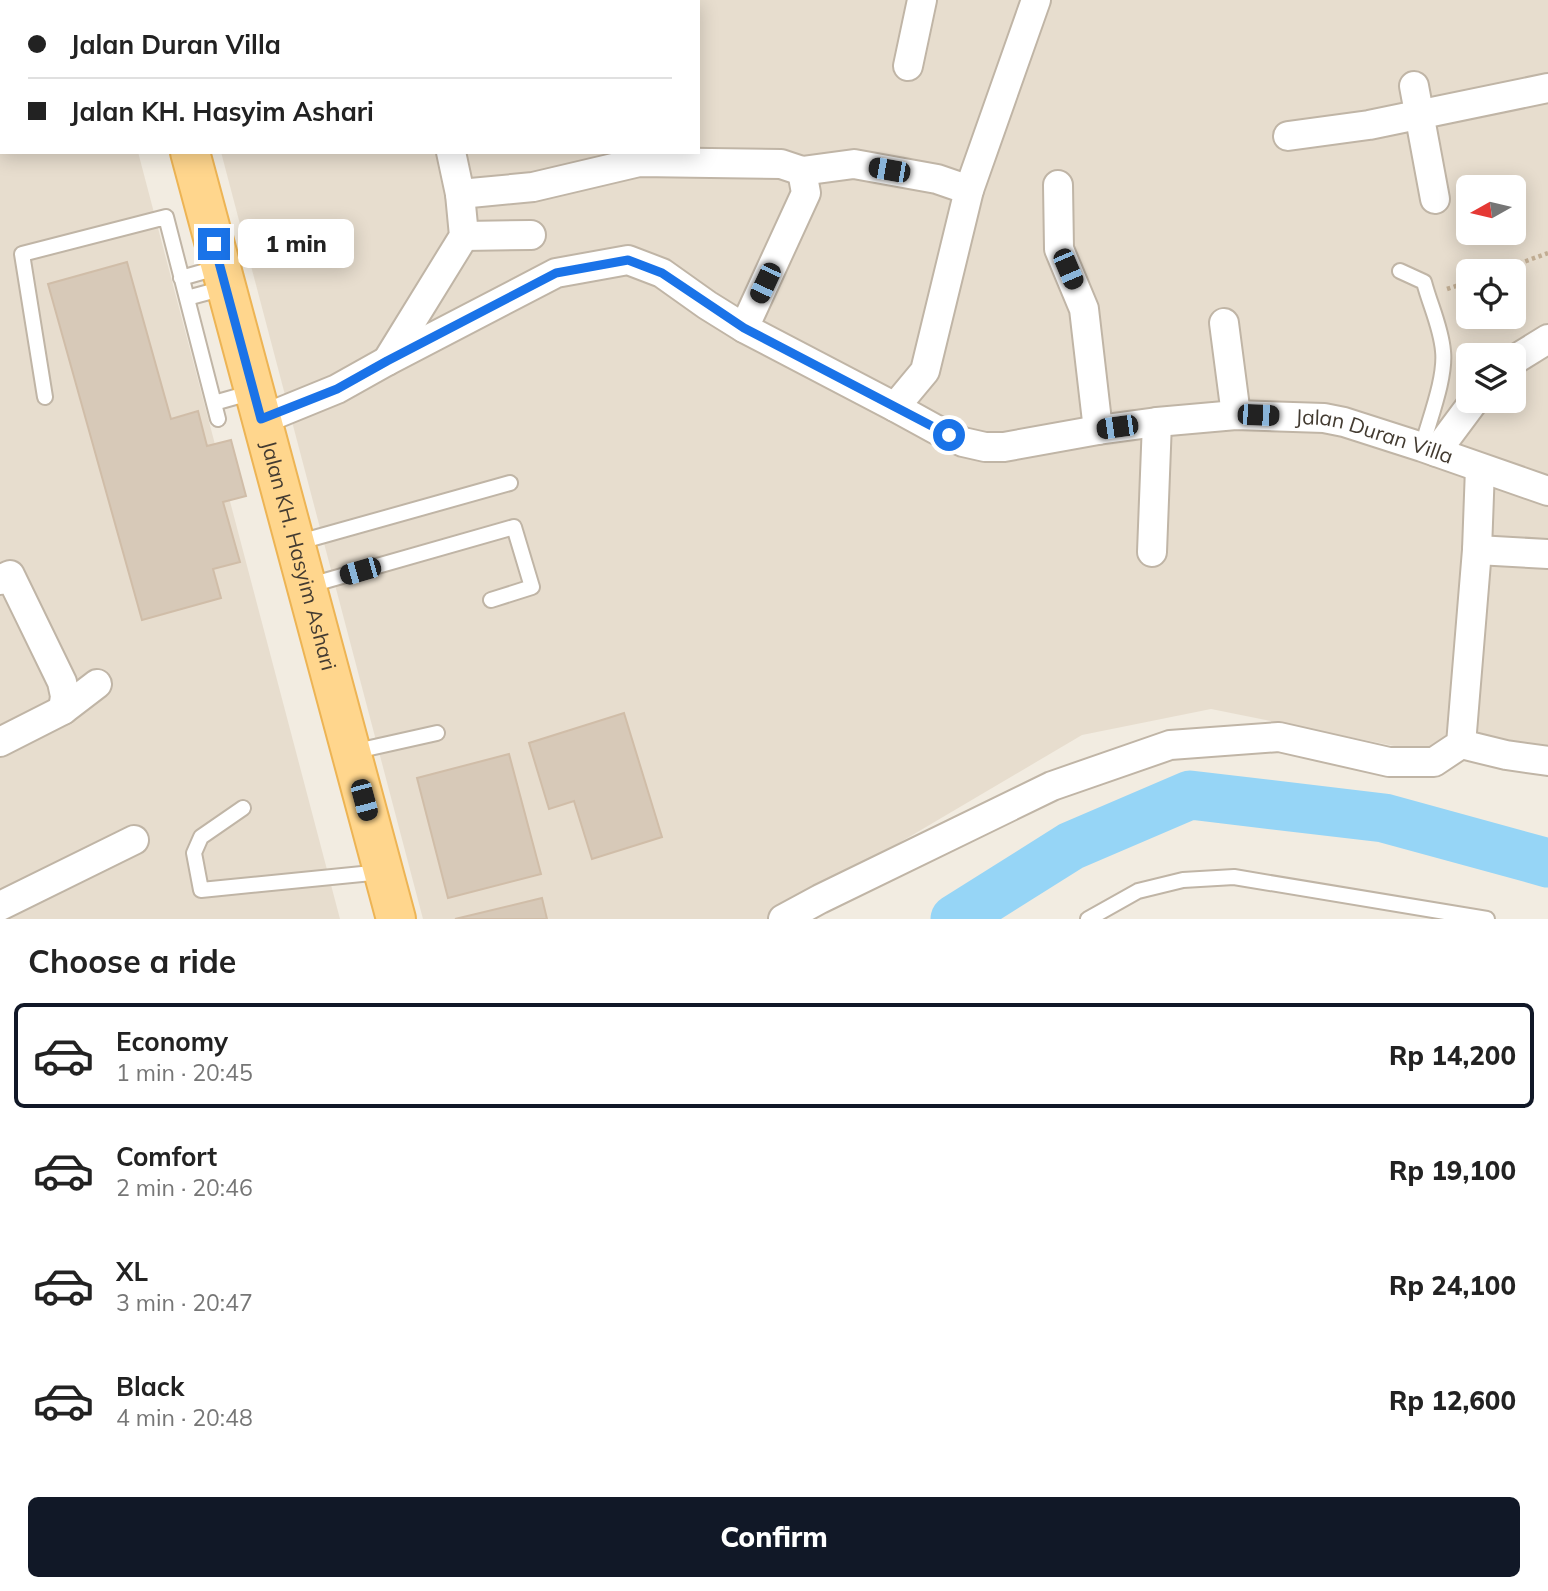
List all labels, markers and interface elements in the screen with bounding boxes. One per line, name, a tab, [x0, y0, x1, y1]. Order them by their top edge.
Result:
text: Jalan Duran Villa	[70, 28, 281, 61]
text: Jalan KH. Hasyim Ashari	[70, 95, 374, 128]
car	[867, 156, 912, 184]
north arrow	[1456, 175, 1526, 245]
map controls	[1456, 175, 1526, 413]
callout: 1 min	[238, 219, 354, 268]
route end	[198, 228, 230, 260]
text: 1 min	[265, 229, 327, 258]
car	[1051, 246, 1086, 292]
button: locate	[1456, 259, 1526, 329]
car	[747, 260, 784, 306]
button: layers	[1456, 343, 1526, 413]
street label: Jalan Duran Villa	[1295, 403, 1457, 469]
car	[1237, 404, 1280, 426]
car	[1095, 414, 1140, 440]
route start	[933, 419, 965, 451]
street label: Jalan KH. Hasyim Ashari	[256, 438, 343, 673]
car	[337, 555, 384, 587]
car	[349, 777, 380, 823]
text: Choose a ride	[28, 941, 236, 981]
icon: car	[32, 1024, 95, 1087]
text: Economy	[116, 1025, 228, 1058]
text: Rp 14,200	[1389, 1039, 1516, 1072]
text: 1 min · 20:45	[116, 1058, 253, 1087]
icon: car	[32, 1139, 95, 1202]
text: Comfort	[116, 1140, 217, 1173]
text: Rp 19,100	[1389, 1154, 1516, 1187]
text: 2 min · 20:46	[116, 1173, 253, 1202]
icon: car	[32, 1254, 95, 1317]
text: XL	[116, 1255, 148, 1288]
text: Rp 24,100	[1389, 1269, 1516, 1302]
text: 3 min · 20:47	[116, 1288, 253, 1317]
icon: car	[32, 1369, 95, 1432]
text: Black	[116, 1370, 184, 1403]
text: Rp 12,600	[1389, 1384, 1516, 1417]
text: 4 min · 20:48	[116, 1403, 253, 1432]
button: Confirm	[28, 1497, 1520, 1577]

